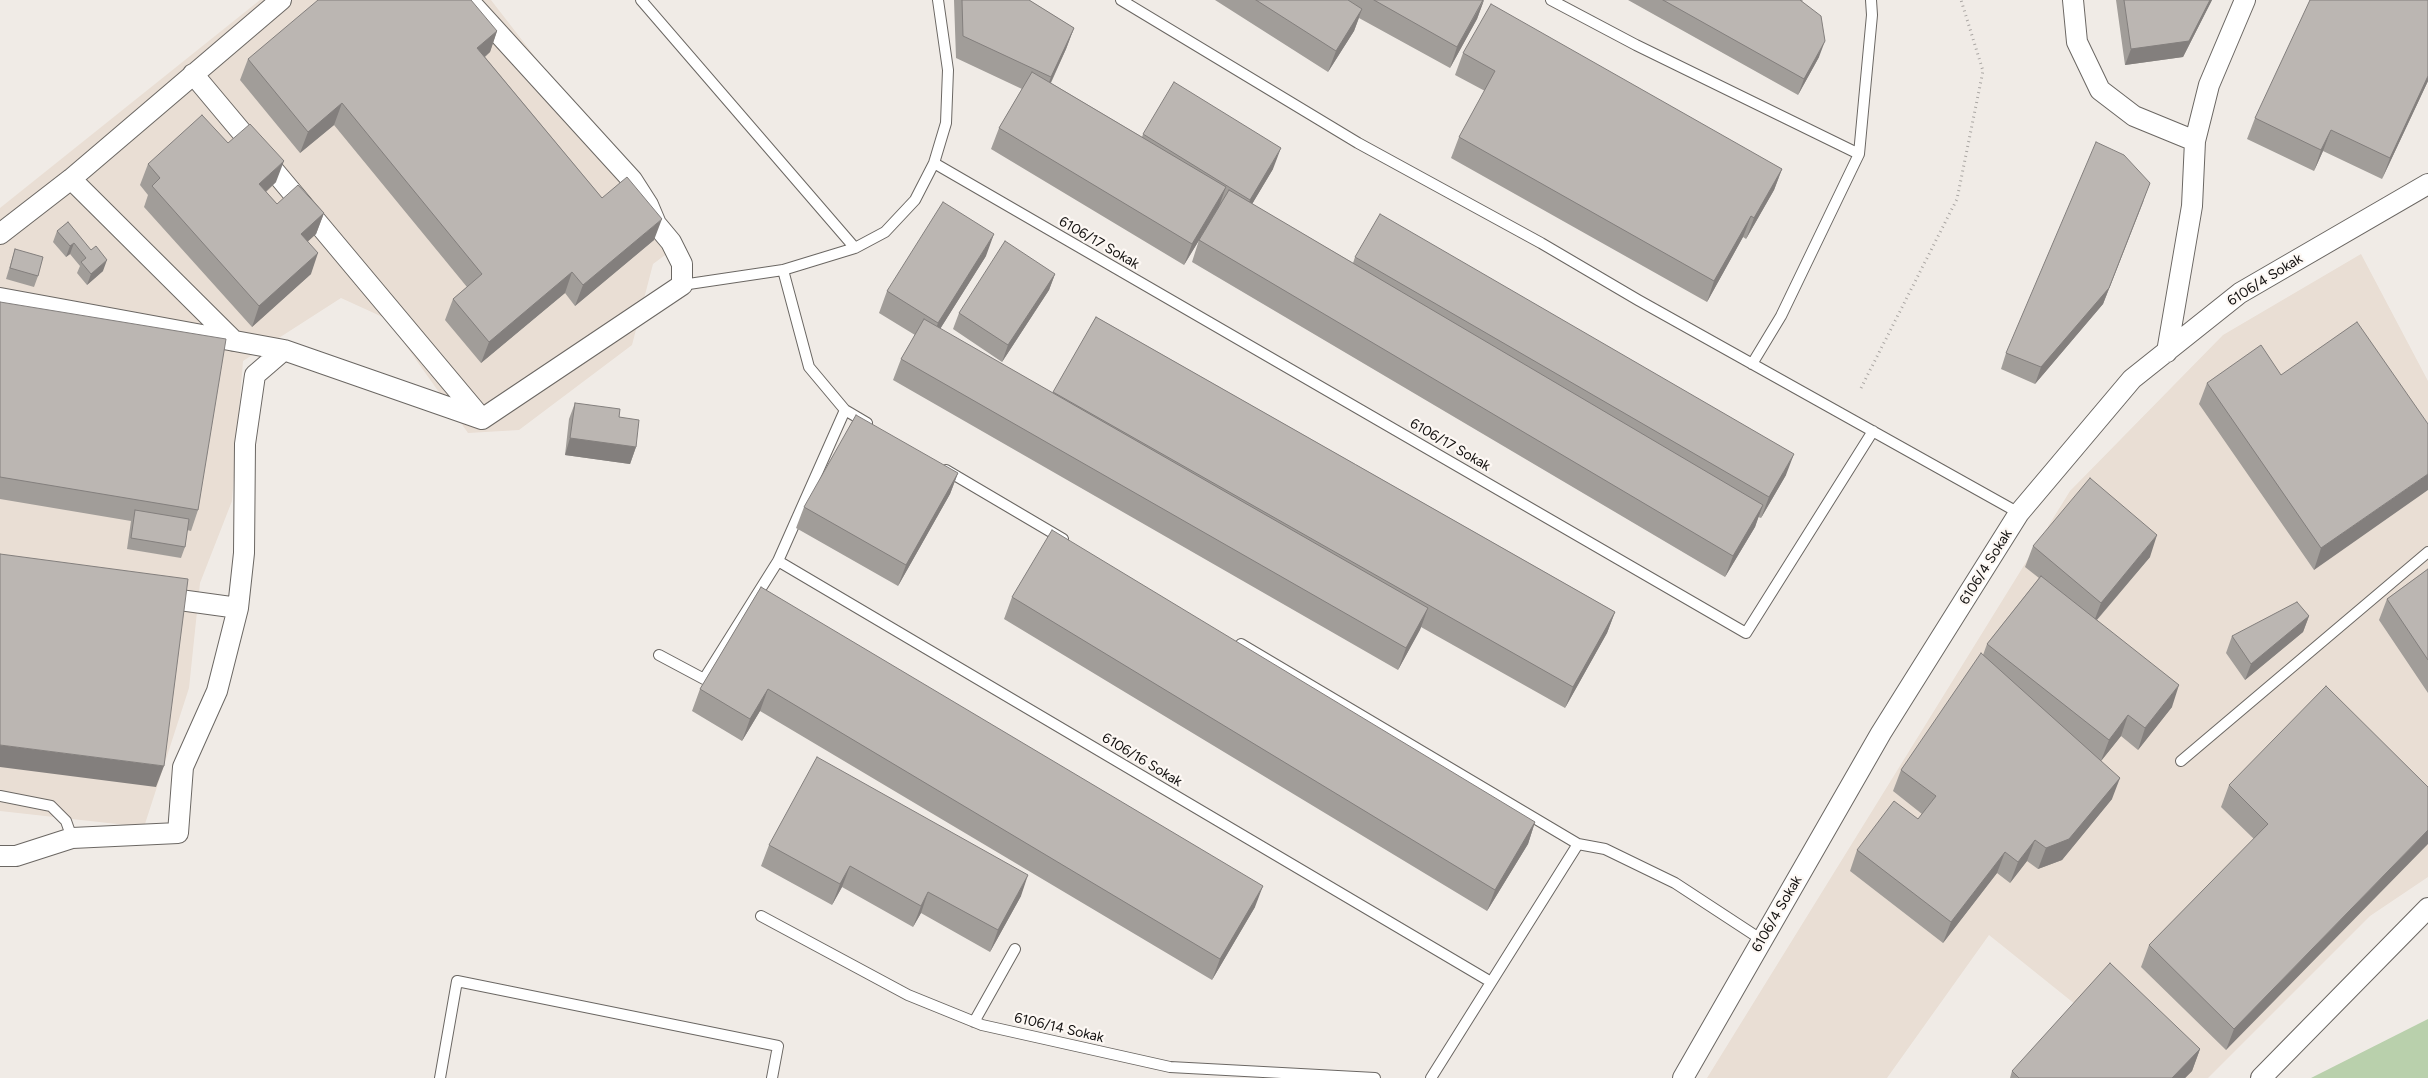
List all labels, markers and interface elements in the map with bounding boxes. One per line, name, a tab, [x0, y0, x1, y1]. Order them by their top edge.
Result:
street label: 6106/17 Sokak	[1056, 213, 1142, 273]
street label: 6106/4 Sokak	[2224, 250, 2306, 310]
street label: 6106/17 Sokak	[1407, 415, 1493, 475]
street label: 6106/4 Sokak	[1956, 526, 2016, 608]
street label: 6106/16 Sokak	[1099, 729, 1185, 791]
street label: 6106/4 Sokak	[1748, 873, 1806, 955]
street label: 6106/14 Sokak	[1013, 1010, 1105, 1046]

